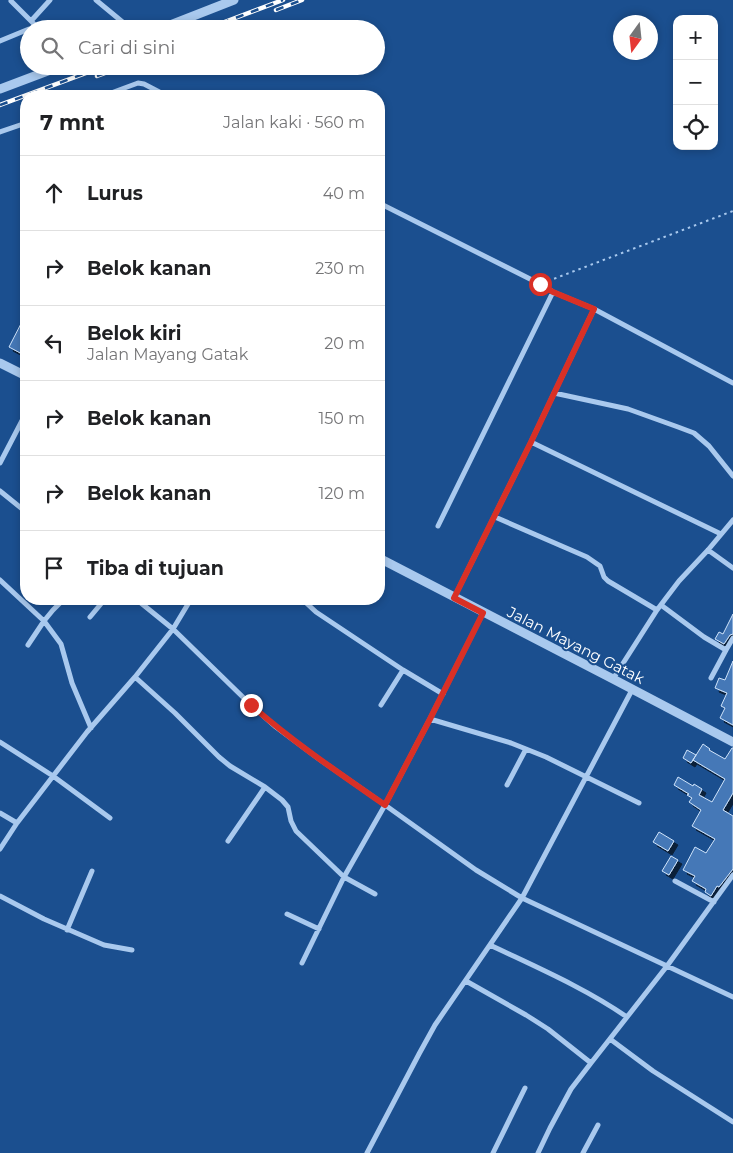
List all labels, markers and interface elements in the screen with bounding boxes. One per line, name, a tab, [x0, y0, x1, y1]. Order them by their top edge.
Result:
north arrow	[613, 15, 658, 60]
map controls	[673, 15, 718, 150]
button: +	[673, 15, 718, 60]
search box	[20, 20, 385, 75]
icon: search	[38, 34, 66, 62]
text: Cari di sini	[78, 36, 175, 59]
button: −	[673, 60, 718, 105]
button: locate	[673, 105, 718, 150]
text: 7 mnt	[40, 110, 105, 135]
text: Jalan kaki · 560 m	[223, 113, 365, 132]
icon: ahead	[40, 179, 68, 207]
text: Lurus	[87, 182, 143, 205]
text: 40 m	[323, 184, 365, 203]
icon: right	[40, 254, 68, 282]
text: Belok kanan	[87, 257, 211, 280]
text: 230 m	[315, 259, 365, 278]
route start	[529, 273, 552, 296]
text: Belok kiri	[87, 322, 182, 345]
icon: left	[40, 329, 68, 357]
text: 20 m	[324, 334, 365, 353]
text: Jalan Mayang Gatak	[87, 345, 248, 364]
icon: right	[40, 404, 68, 432]
text: Belok kanan	[87, 407, 211, 430]
text: 150 m	[318, 409, 365, 428]
icon: right	[40, 479, 68, 507]
text: Belok kanan	[87, 482, 211, 505]
text: 120 m	[318, 484, 365, 503]
icon: arrive	[40, 554, 68, 582]
text: Tiba di tujuan	[87, 557, 224, 580]
street label: Jalan Mayang Gatak	[503, 602, 648, 688]
route end	[240, 694, 263, 717]

